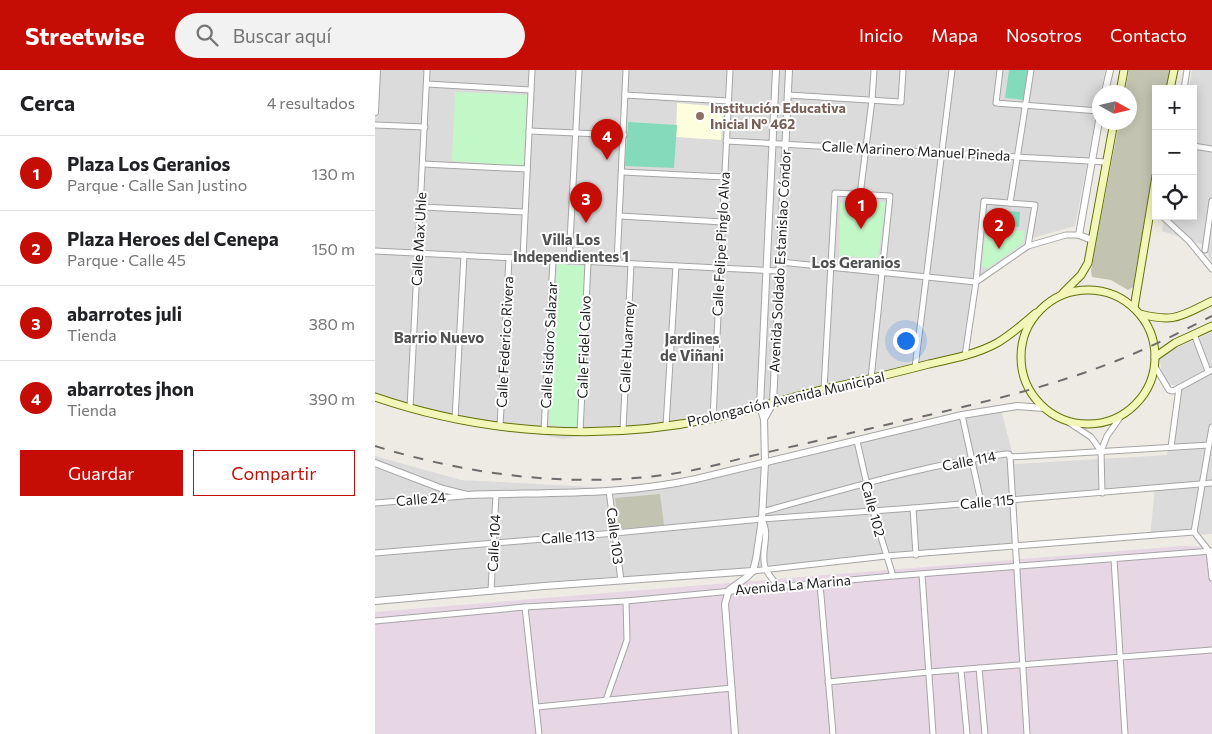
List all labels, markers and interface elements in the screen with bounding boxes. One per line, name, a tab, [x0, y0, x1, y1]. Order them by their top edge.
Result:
search box	[175, 13, 525, 58]
text: Streetwise	[25, 21, 145, 50]
icon: search	[193, 21, 221, 49]
text: Buscar aquí	[233, 24, 331, 47]
text: Inicio	[859, 24, 903, 46]
text: Mapa	[931, 24, 978, 46]
text: Nosotros	[1006, 24, 1082, 46]
text: Contacto	[1110, 24, 1187, 46]
north arrow	[1092, 85, 1137, 130]
map controls	[1152, 85, 1197, 220]
button: +	[1152, 85, 1197, 130]
text: Cerca	[20, 90, 75, 115]
text: 4 resultados	[267, 93, 355, 112]
place label: Institución Educativa Inicial Nº 462	[710, 99, 846, 132]
marker: Institución Educativa Inicial Nº 462	[694, 110, 706, 122]
pin: 4	[591, 119, 623, 160]
button: −	[1152, 130, 1197, 175]
street label: Calle Marinero Manuel Pineda	[821, 137, 1011, 164]
street label: Avenida Soldado Estanislao Cóndor	[765, 149, 794, 373]
text: Plaza Los Geranios	[67, 152, 230, 175]
text: 1	[32, 164, 40, 183]
text: 130 m	[312, 164, 355, 183]
street label: Calle Felipe Pinglo Alva	[708, 171, 733, 317]
text: Parque · Calle San Justino	[67, 175, 247, 194]
button: locate	[1152, 175, 1197, 220]
pin: 3	[570, 182, 602, 223]
pin: 1	[845, 188, 877, 229]
street label: Calle Max Uhle	[408, 192, 429, 286]
pin: 2	[983, 208, 1015, 249]
text: Plaza Heroes del Cenepa	[67, 227, 279, 250]
district label: Villa Los Independientes 1	[513, 230, 629, 265]
text: 2	[31, 239, 41, 258]
text: 150 m	[312, 239, 355, 258]
text: Parque · Calle 45	[67, 250, 186, 269]
district label: Los Geranios	[812, 253, 900, 271]
street label: Calle Federico Rivera	[493, 276, 516, 408]
street label: Calle Isidoro Salazar	[537, 281, 560, 409]
street label: Calle Fidel Calvo	[573, 295, 594, 399]
street label: Calle Huarmey	[616, 301, 637, 393]
text: abarrotes juli	[67, 302, 182, 325]
text: 3	[31, 314, 41, 333]
text: 380 m	[309, 314, 355, 333]
text: Tienda	[67, 325, 117, 344]
district label: Barrio Nuevo	[394, 328, 484, 346]
your location	[893, 328, 919, 354]
district label: Jardines de Viñani	[660, 329, 724, 364]
street label: Prolongación Avenida Municipal	[685, 367, 886, 430]
text: abarrotes jhon	[67, 377, 194, 400]
text: 4	[31, 389, 41, 408]
text: 390 m	[309, 389, 355, 408]
text: Tienda	[67, 400, 117, 419]
street label: Calle 114	[941, 447, 998, 474]
button: Guardar	[20, 450, 183, 496]
button: Compartir	[193, 450, 355, 496]
street label: Calle 102	[858, 479, 889, 539]
street label: Calle 24	[395, 488, 447, 509]
street label: Calle 115	[959, 491, 1015, 512]
street label: Calle 103	[604, 507, 627, 565]
street label: Calle 104	[484, 513, 504, 572]
street label: Calle 113	[540, 526, 596, 547]
street label: Avenida La Marina	[734, 571, 852, 598]

